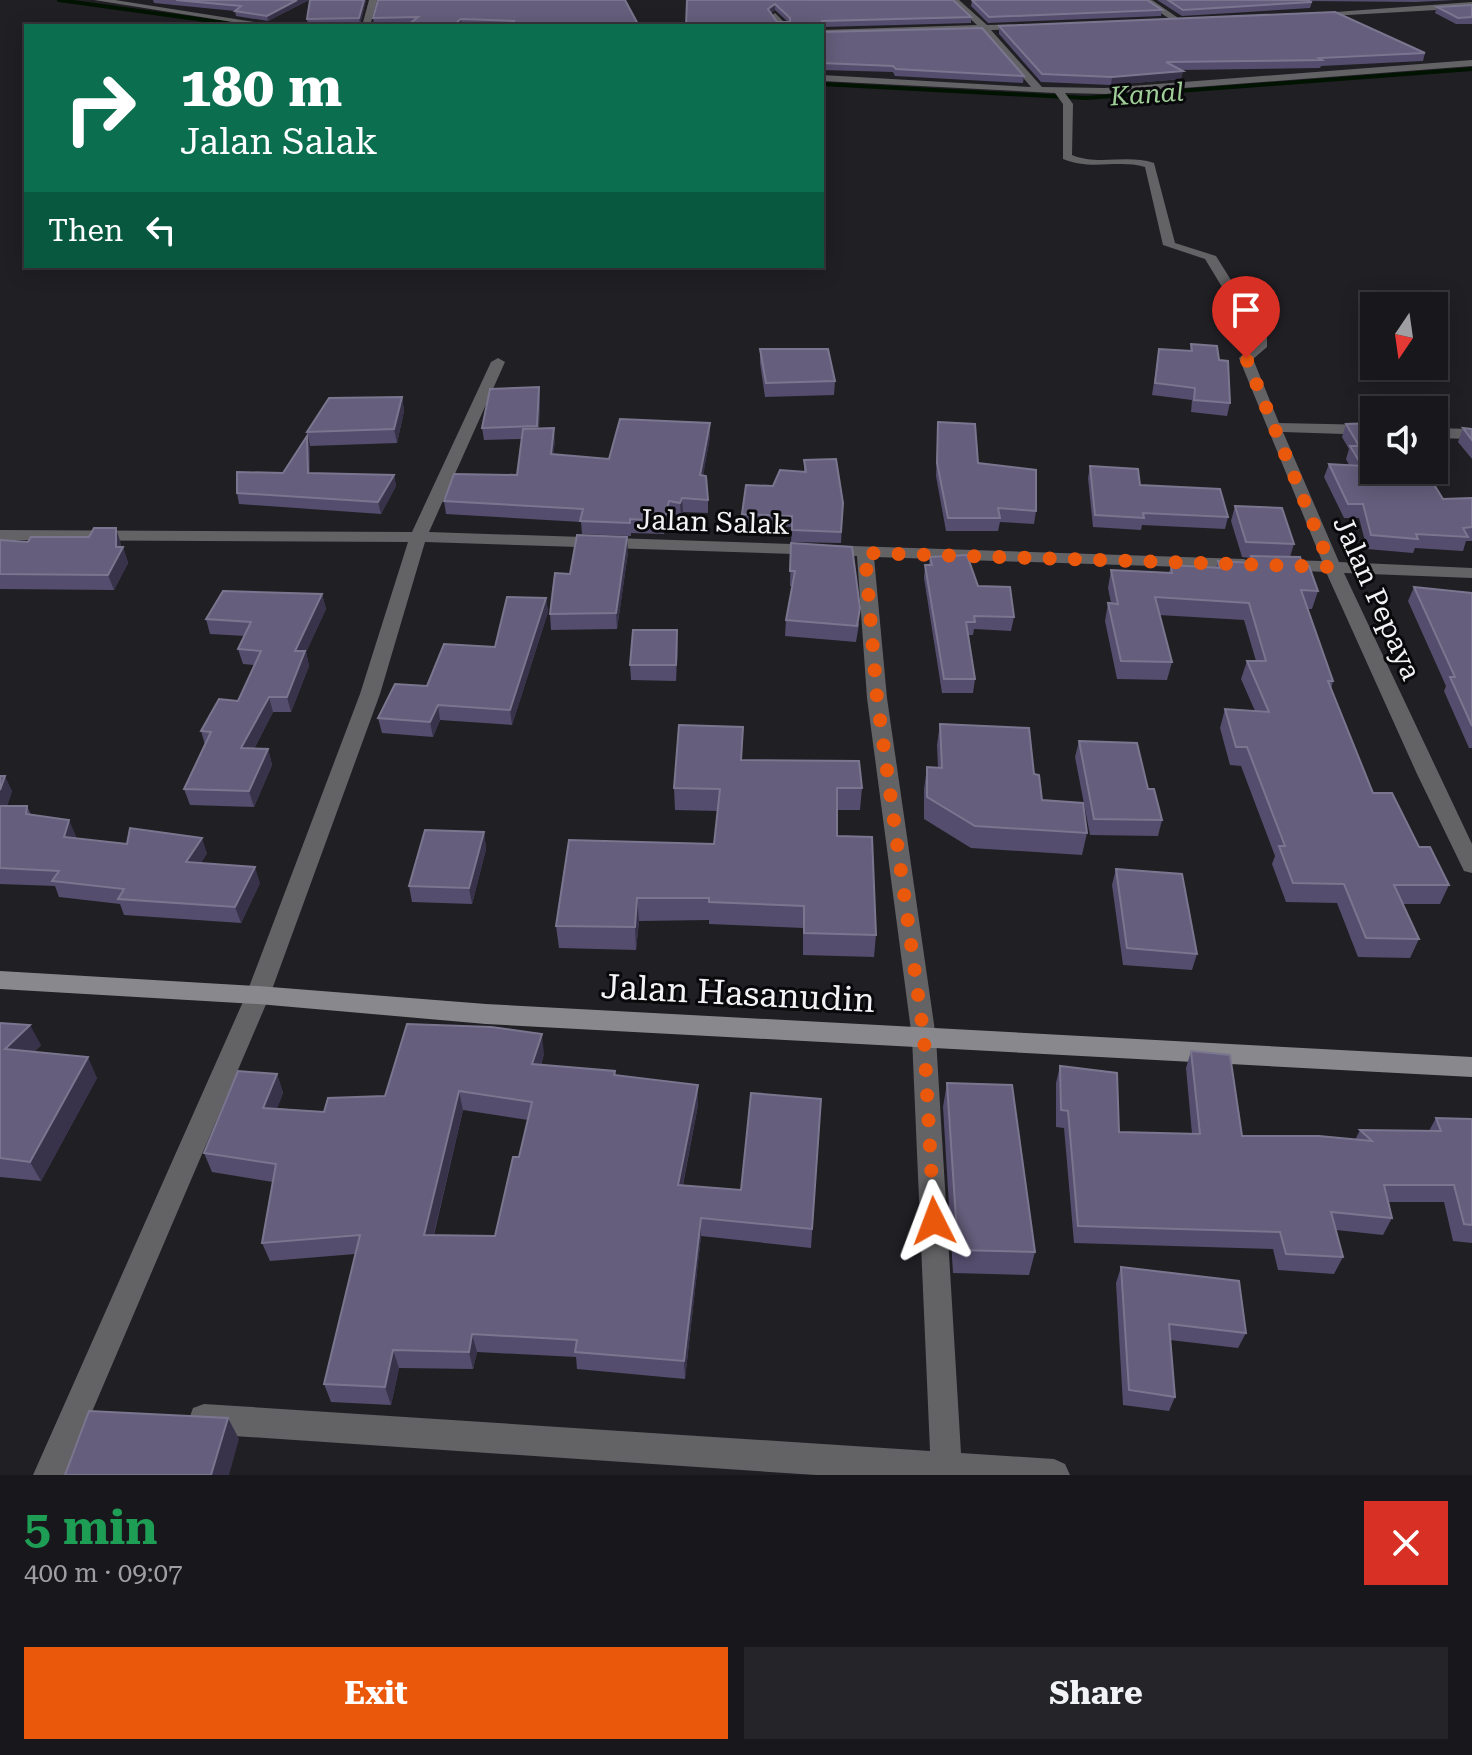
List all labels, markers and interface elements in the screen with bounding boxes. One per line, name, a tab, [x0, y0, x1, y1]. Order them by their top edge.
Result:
text: 180 m	[180, 54, 342, 120]
icon: right	[48, 56, 152, 160]
water label: Kanal	[1108, 76, 1185, 112]
text: Jalan Salak	[180, 121, 378, 163]
icon: left	[139, 208, 183, 252]
text: Then	[48, 213, 123, 248]
pin	[1212, 276, 1280, 358]
icon: arrive	[1224, 288, 1268, 332]
north arrow	[1360, 292, 1448, 380]
map controls	[1360, 292, 1448, 484]
button: sound	[1360, 396, 1448, 484]
street label: Jalan Salak	[636, 503, 791, 541]
street label: Jalan Pepaya	[1326, 511, 1428, 685]
street label: Jalan Hasanudin	[600, 966, 876, 1020]
position arrow	[892, 1179, 976, 1263]
text: 5 min	[24, 1500, 157, 1556]
button: close	[1364, 1501, 1448, 1585]
text: 400 m · 09:07	[24, 1558, 183, 1588]
button: Exit	[24, 1647, 728, 1739]
button: Share	[744, 1647, 1448, 1739]

